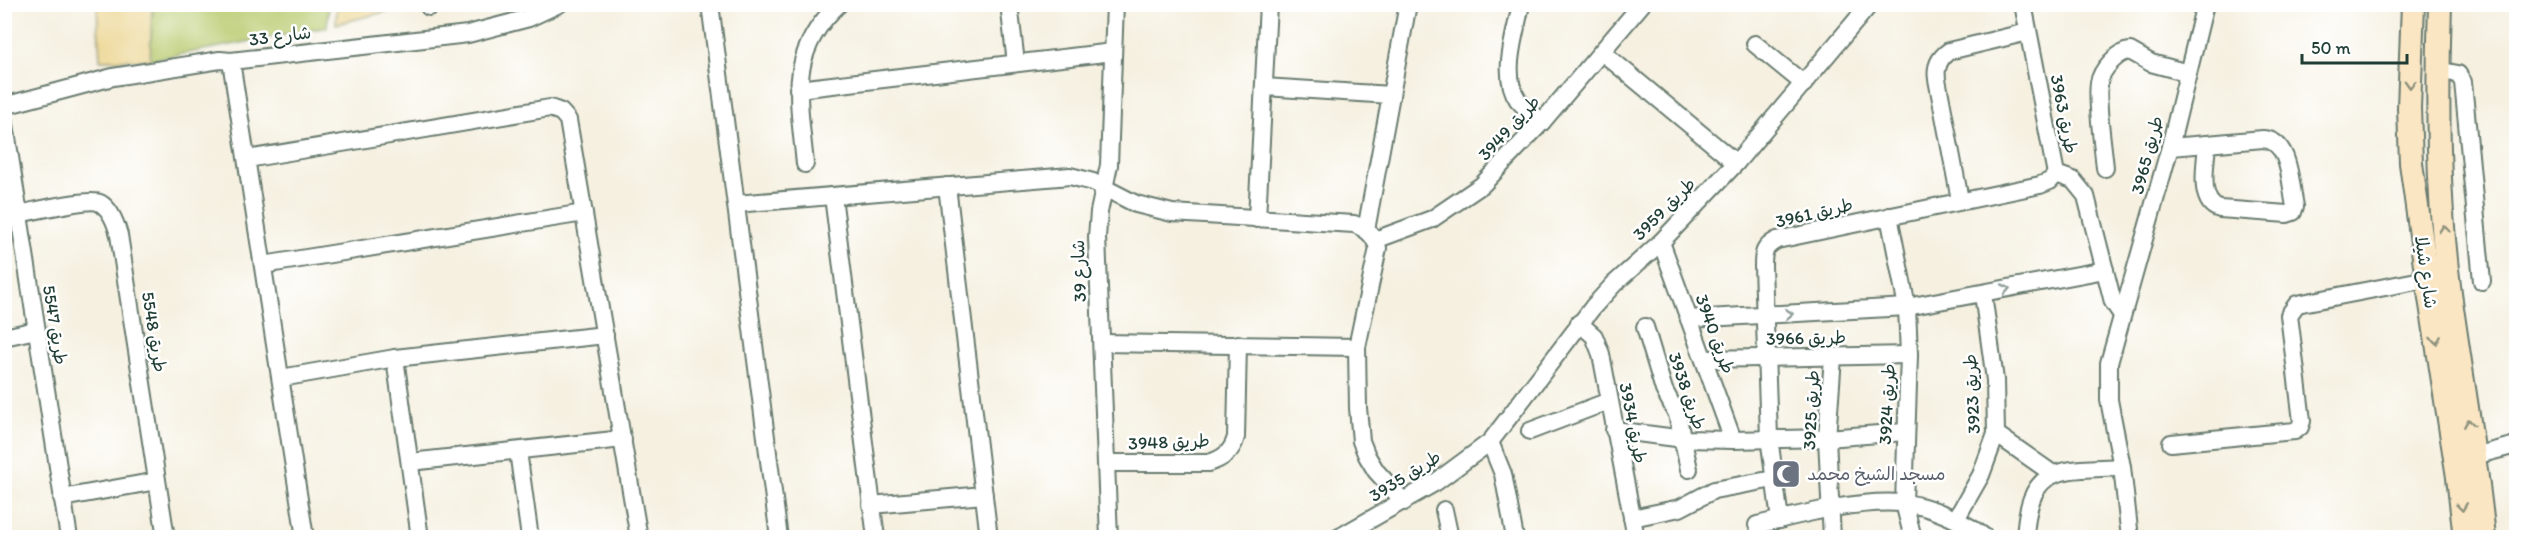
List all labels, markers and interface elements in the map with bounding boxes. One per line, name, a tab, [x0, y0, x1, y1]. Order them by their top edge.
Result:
street label: شارع 33	[248, 21, 313, 52]
scale bar	[2302, 27, 2407, 65]
text: 50 m	[2311, 37, 2351, 59]
street label: طريق 3963	[2046, 72, 2082, 156]
one-way arrow	[2404, 79, 2416, 88]
street label: طريق 3949	[1473, 91, 1545, 165]
street label: طريق 3965	[2126, 113, 2168, 197]
street label: طريق 3959	[1628, 173, 1700, 245]
street label: طريق 3961	[1773, 193, 1855, 233]
one-way arrow	[2438, 225, 2451, 234]
street label: شارع شيلا	[2409, 234, 2442, 310]
street label: شارع 39	[1067, 239, 1092, 302]
one-way arrow	[2001, 283, 2011, 296]
street label: طريق 5547	[38, 284, 72, 366]
street label: طريق 5548	[137, 290, 171, 374]
street label: طريق 3940	[1690, 291, 1740, 377]
one-way arrow	[1785, 307, 1794, 320]
street label: طريق 3966	[1766, 326, 1846, 350]
one-way arrow	[2430, 335, 2442, 345]
street label: طريق 3938	[1663, 349, 1711, 433]
street label: طريق 3923	[1959, 353, 1985, 435]
street label: طريق 3924	[1874, 363, 1900, 445]
street label: طريق 3925	[1798, 369, 1824, 451]
street label: طريق 3934	[1614, 381, 1652, 465]
one-way arrow	[2464, 418, 2476, 427]
street label: طريق 3948	[1128, 430, 1210, 454]
street label: طريق 3935	[1365, 445, 1445, 507]
mosque icon: مسجد الشيخ محمد	[1770, 458, 1802, 490]
place label: مسجد الشيخ محمد	[1807, 463, 1946, 486]
one-way arrow	[2455, 503, 2468, 512]

